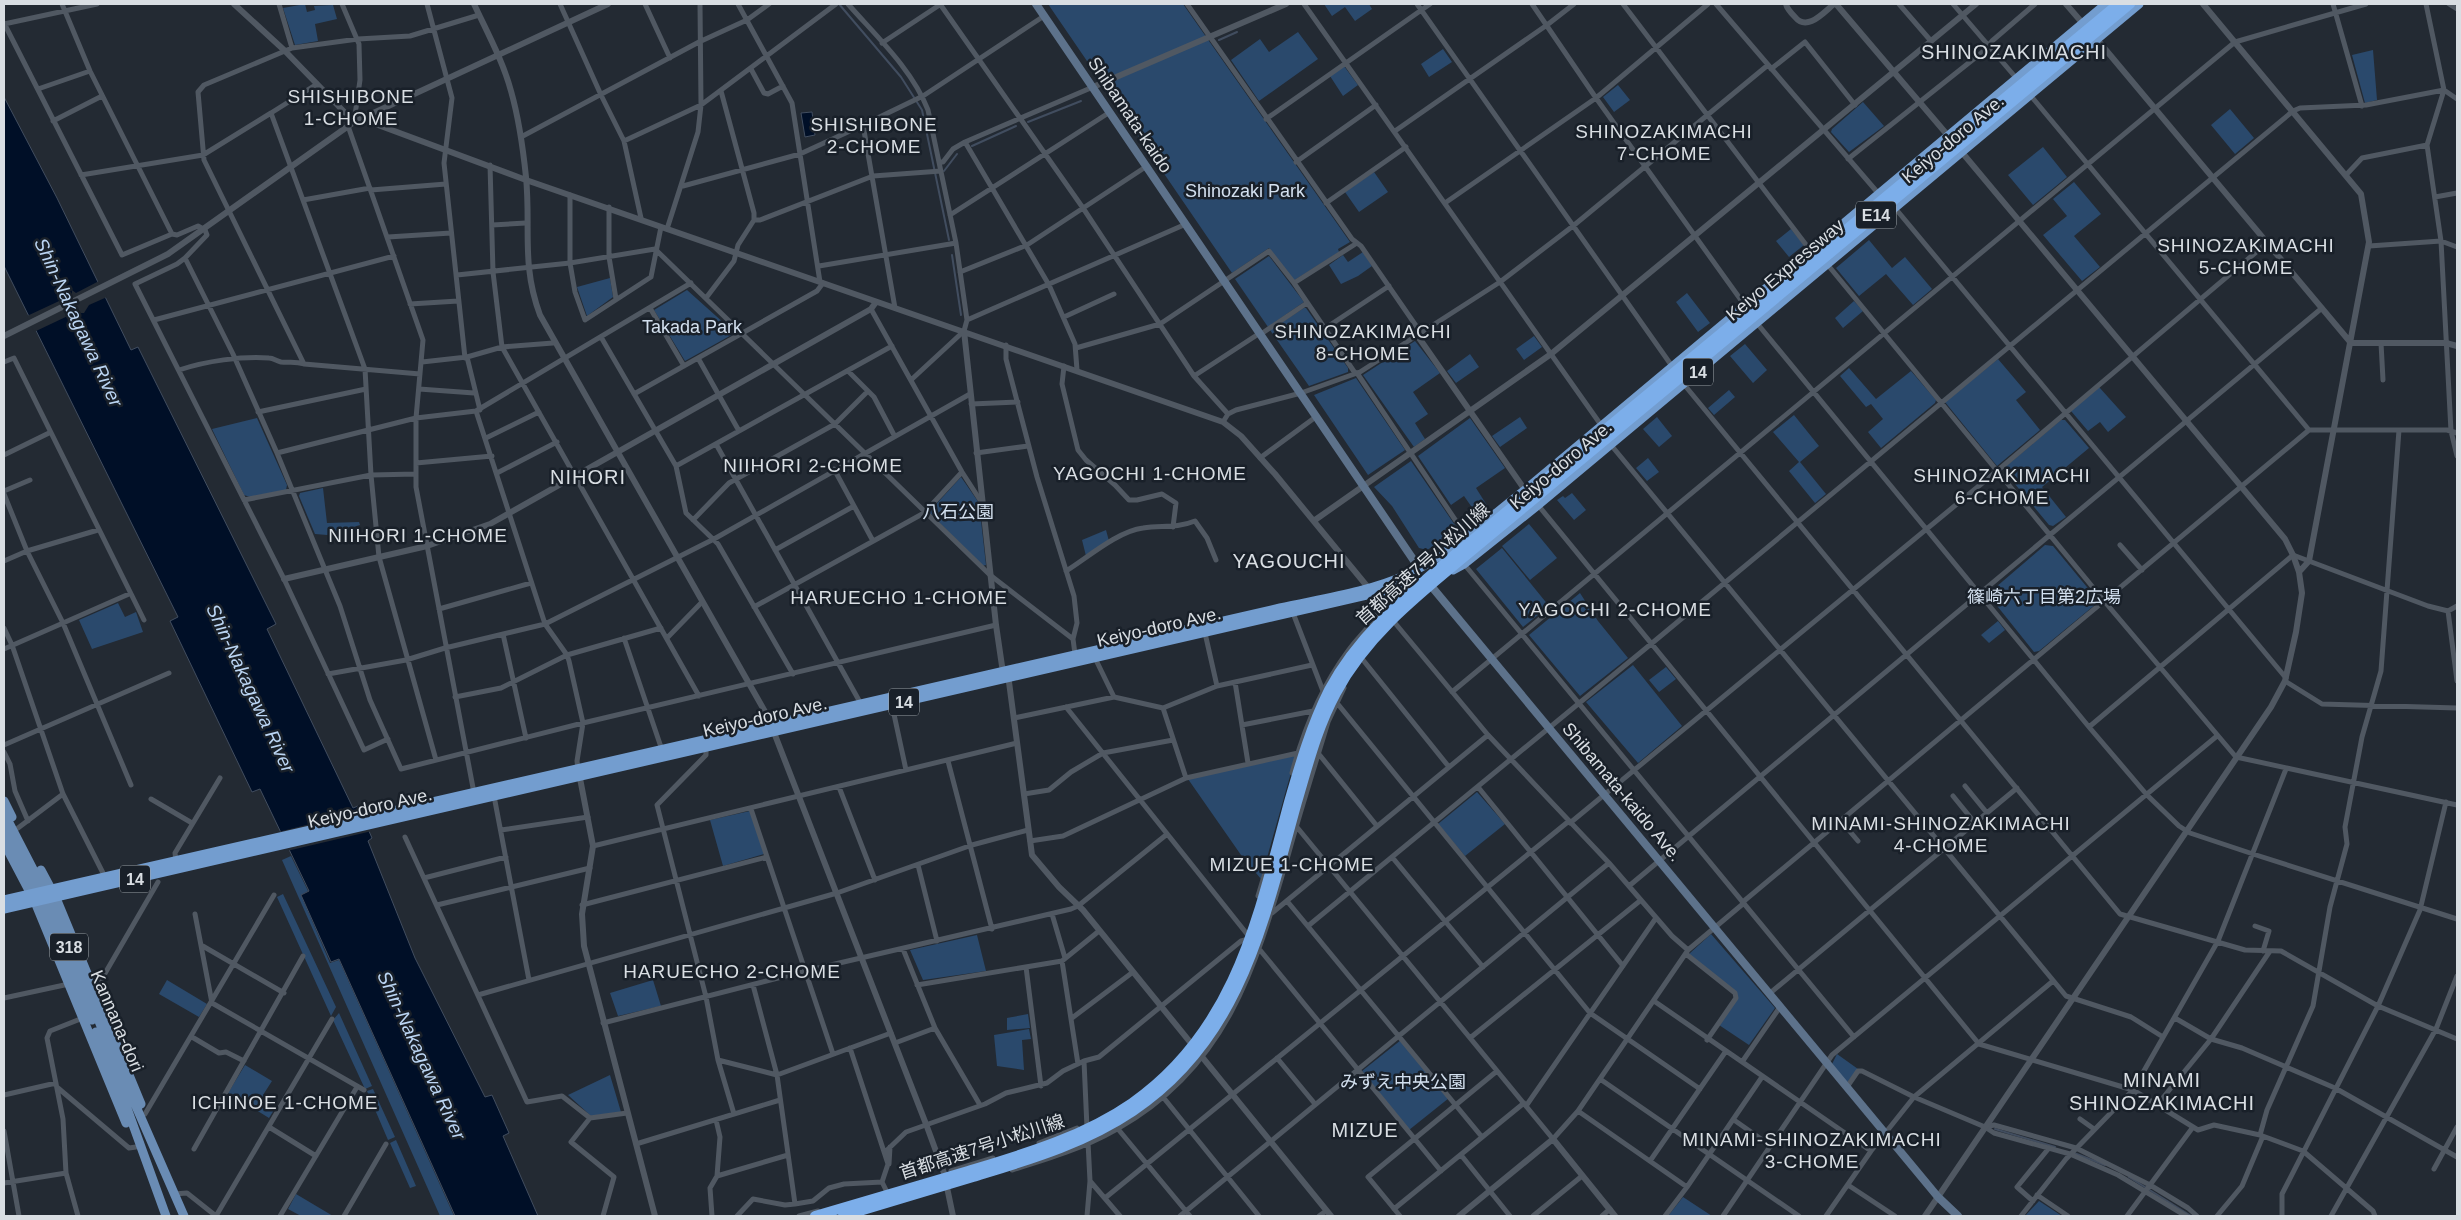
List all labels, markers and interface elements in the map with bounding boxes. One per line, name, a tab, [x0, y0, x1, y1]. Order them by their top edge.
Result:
district label: SHINOZAKIMACHI	[1921, 41, 2107, 63]
street label: Shibamata-kaido	[1084, 53, 1176, 177]
district label: SHISHIBONE 1-CHOME	[287, 86, 415, 129]
street label: Keiyo-doro Ave.	[1898, 91, 2008, 187]
district label: SHISHIBONE 2-CHOME	[810, 114, 938, 157]
district label: SHINOZAKIMACHI 7-CHOME	[1575, 121, 1753, 164]
park label: Shinozaki Park	[1185, 181, 1306, 201]
road number: E14	[1856, 202, 1896, 228]
street label: Keiyo Expressway	[1722, 215, 1848, 325]
water label: Shin-Nakagawa River	[30, 235, 127, 411]
district label: SHINOZAKIMACHI 5-CHOME	[2157, 235, 2335, 278]
park label: Takada Park	[642, 317, 743, 337]
district label: SHINOZAKIMACHI 8-CHOME	[1274, 321, 1452, 364]
road number: 14	[1683, 358, 1713, 386]
street label: Keiyo-doro Ave.	[1506, 417, 1616, 513]
district label: NIIHORI 2-CHOME	[723, 455, 903, 476]
district label: YAGOCHI 1-CHOME	[1053, 463, 1247, 484]
district label: SHINOZAKIMACHI 6-CHOME	[1913, 465, 2091, 508]
district label: NIHORI	[550, 466, 626, 488]
street label: 首都高速7号小松川線	[1352, 499, 1494, 629]
park label: 八石公園	[922, 502, 994, 522]
district label: NIIHORI 1-CHOME	[328, 525, 508, 546]
district label: YAGOUCHI	[1232, 550, 1346, 572]
district label: HARUECHO 1-CHOME	[790, 587, 1008, 608]
park label: 篠崎六丁目第2広場	[1967, 587, 2121, 607]
district label: YAGOCHI 2-CHOME	[1518, 599, 1712, 620]
water label: Shin-Nakagawa River	[202, 601, 299, 777]
street label: Keiyo-doro Ave.	[1095, 603, 1223, 651]
road number: 14	[889, 689, 919, 716]
street label: Keiyo-doro Ave.	[701, 693, 829, 741]
street label: Shibamata-kaido Ave.	[1558, 719, 1686, 865]
street label: Keiyo-doro Ave.	[306, 784, 434, 832]
district label: MINAMI-SHINOZAKIMACHI 4-CHOME	[1811, 813, 2071, 856]
district label: MIZUE 1-CHOME	[1210, 854, 1375, 875]
road number: 14	[120, 866, 150, 892]
road number: 318	[50, 934, 88, 960]
district label: HARUECHO 2-CHOME	[623, 961, 841, 982]
street label: Kannana-dori	[87, 967, 147, 1075]
water label: Shin-Nakagawa River	[373, 968, 470, 1144]
district label: MINAMI SHINOZAKIMACHI	[2069, 1069, 2255, 1114]
park label: みずえ中央公園	[1340, 1072, 1466, 1092]
district label: ICHINOE 1-CHOME	[191, 1092, 379, 1113]
street label: 首都高速7号小松川線	[897, 1111, 1067, 1183]
district label: MIZUE	[1331, 1119, 1399, 1141]
district label: MINAMI-SHINOZAKIMACHI 3-CHOME	[1682, 1129, 1942, 1172]

